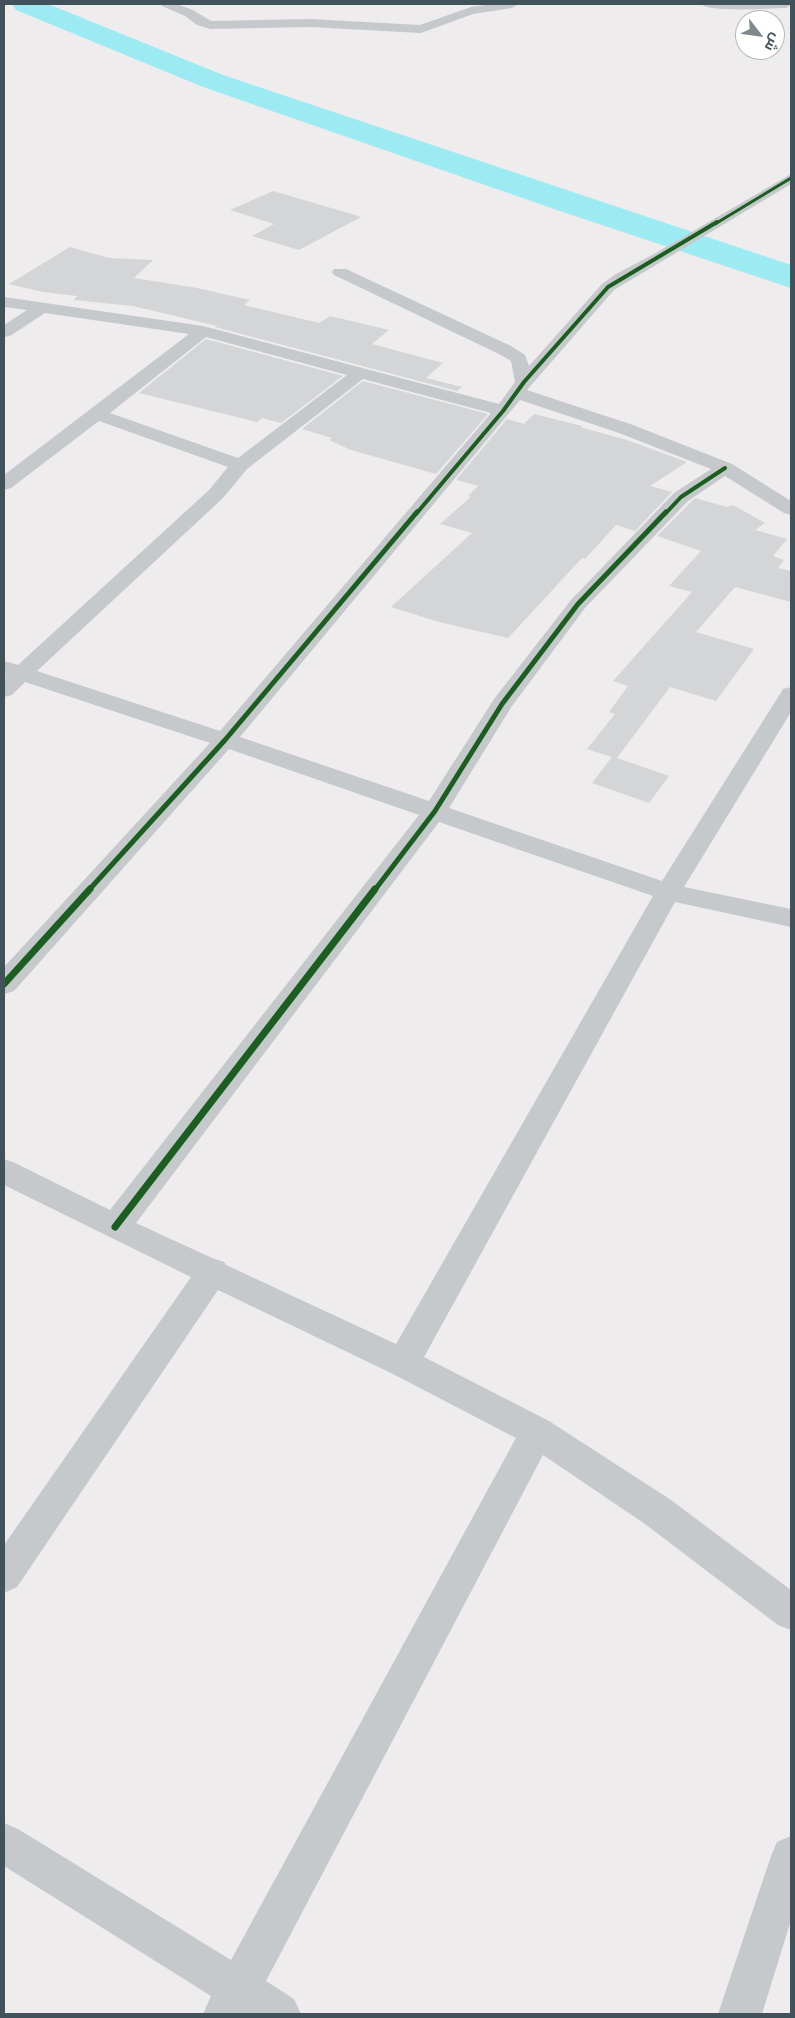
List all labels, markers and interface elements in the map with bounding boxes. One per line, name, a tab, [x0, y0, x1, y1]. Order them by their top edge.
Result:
north arrow	[735, 10, 785, 60]
text: ش	[762, 31, 783, 53]

